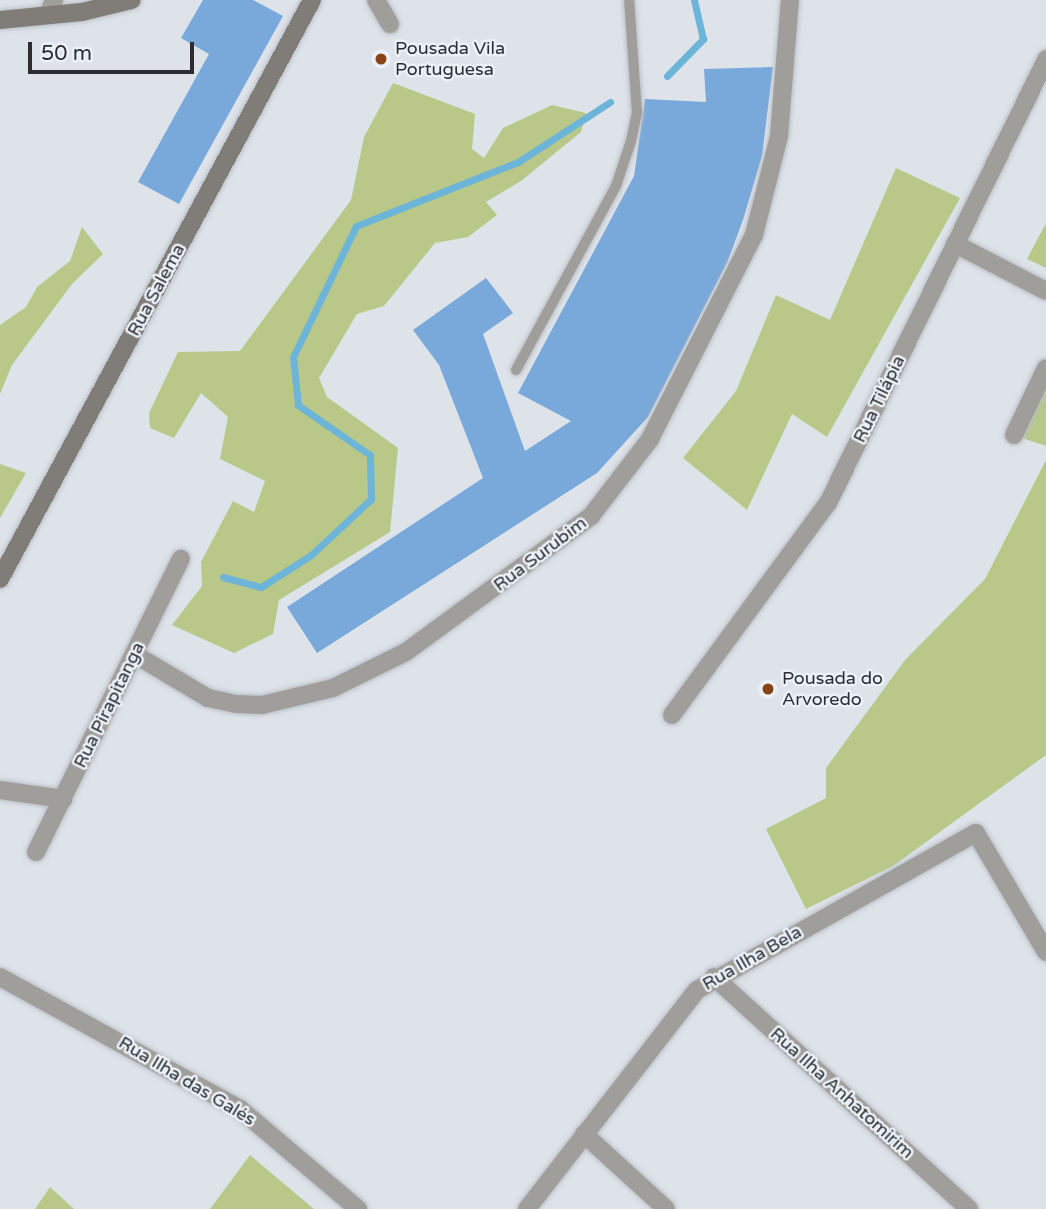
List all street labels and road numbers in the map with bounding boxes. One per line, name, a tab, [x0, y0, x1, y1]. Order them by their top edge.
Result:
street label: Rua Salema	[123, 240, 189, 340]
street label: Rua Tilápia	[849, 352, 909, 446]
street label: Rua Surubim	[489, 512, 591, 596]
street label: Rua Pirapitanga	[69, 639, 149, 771]
street label: Rua Ilha Bela	[699, 921, 805, 995]
street label: Rua Ilha Anhatomirim	[766, 1023, 918, 1163]
street label: Rua Ilha das Galés	[115, 1032, 259, 1130]

